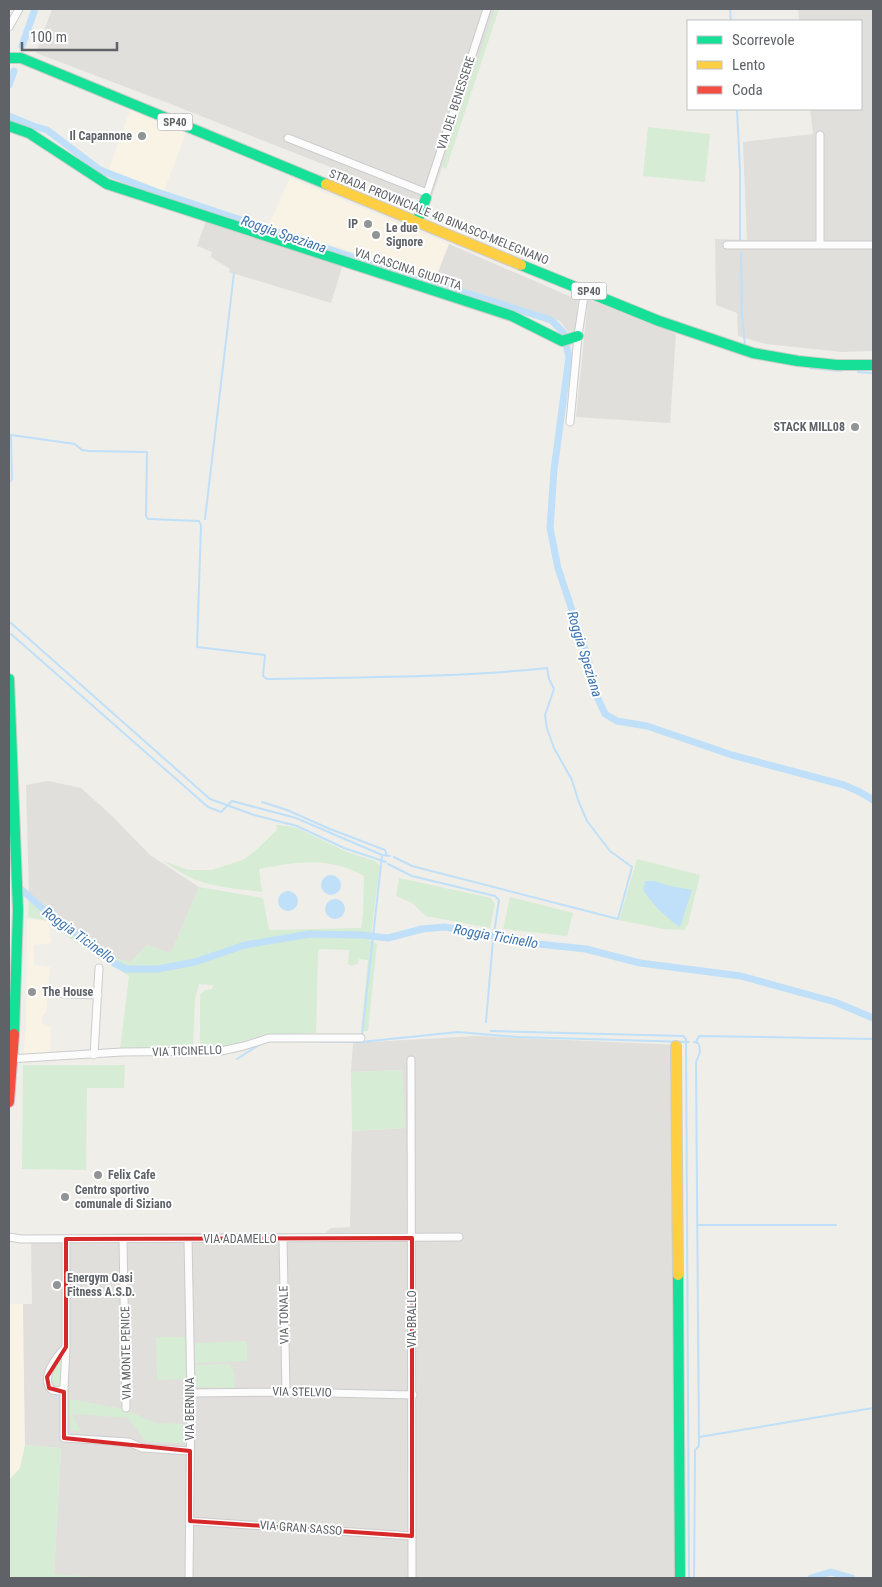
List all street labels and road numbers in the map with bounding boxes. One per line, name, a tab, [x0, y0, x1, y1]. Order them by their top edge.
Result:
street label: VIA DEL BENESSERE	[434, 54, 478, 152]
road number: SP40	[158, 114, 192, 130]
street label: STRADA PROVINCIALE 40 BINASCO-MELEGNANO	[327, 166, 551, 268]
street label: VIA CASCINA GIUDITTA	[353, 245, 464, 293]
road number: SP40	[572, 282, 606, 300]
street label: VIA TICINELLO	[152, 1043, 222, 1059]
street label: VIA ADAMELLO	[203, 1232, 277, 1246]
street label: VIA TONALE	[276, 1285, 292, 1344]
street label: VIA BRALLO	[405, 1290, 419, 1348]
street label: VIA MONTE PENICE	[118, 1306, 134, 1400]
street label: VIA BERNINA	[183, 1377, 197, 1441]
street label: VIA STELVIO	[272, 1384, 332, 1400]
street label: VIA GRAN SASSO	[259, 1518, 343, 1538]

